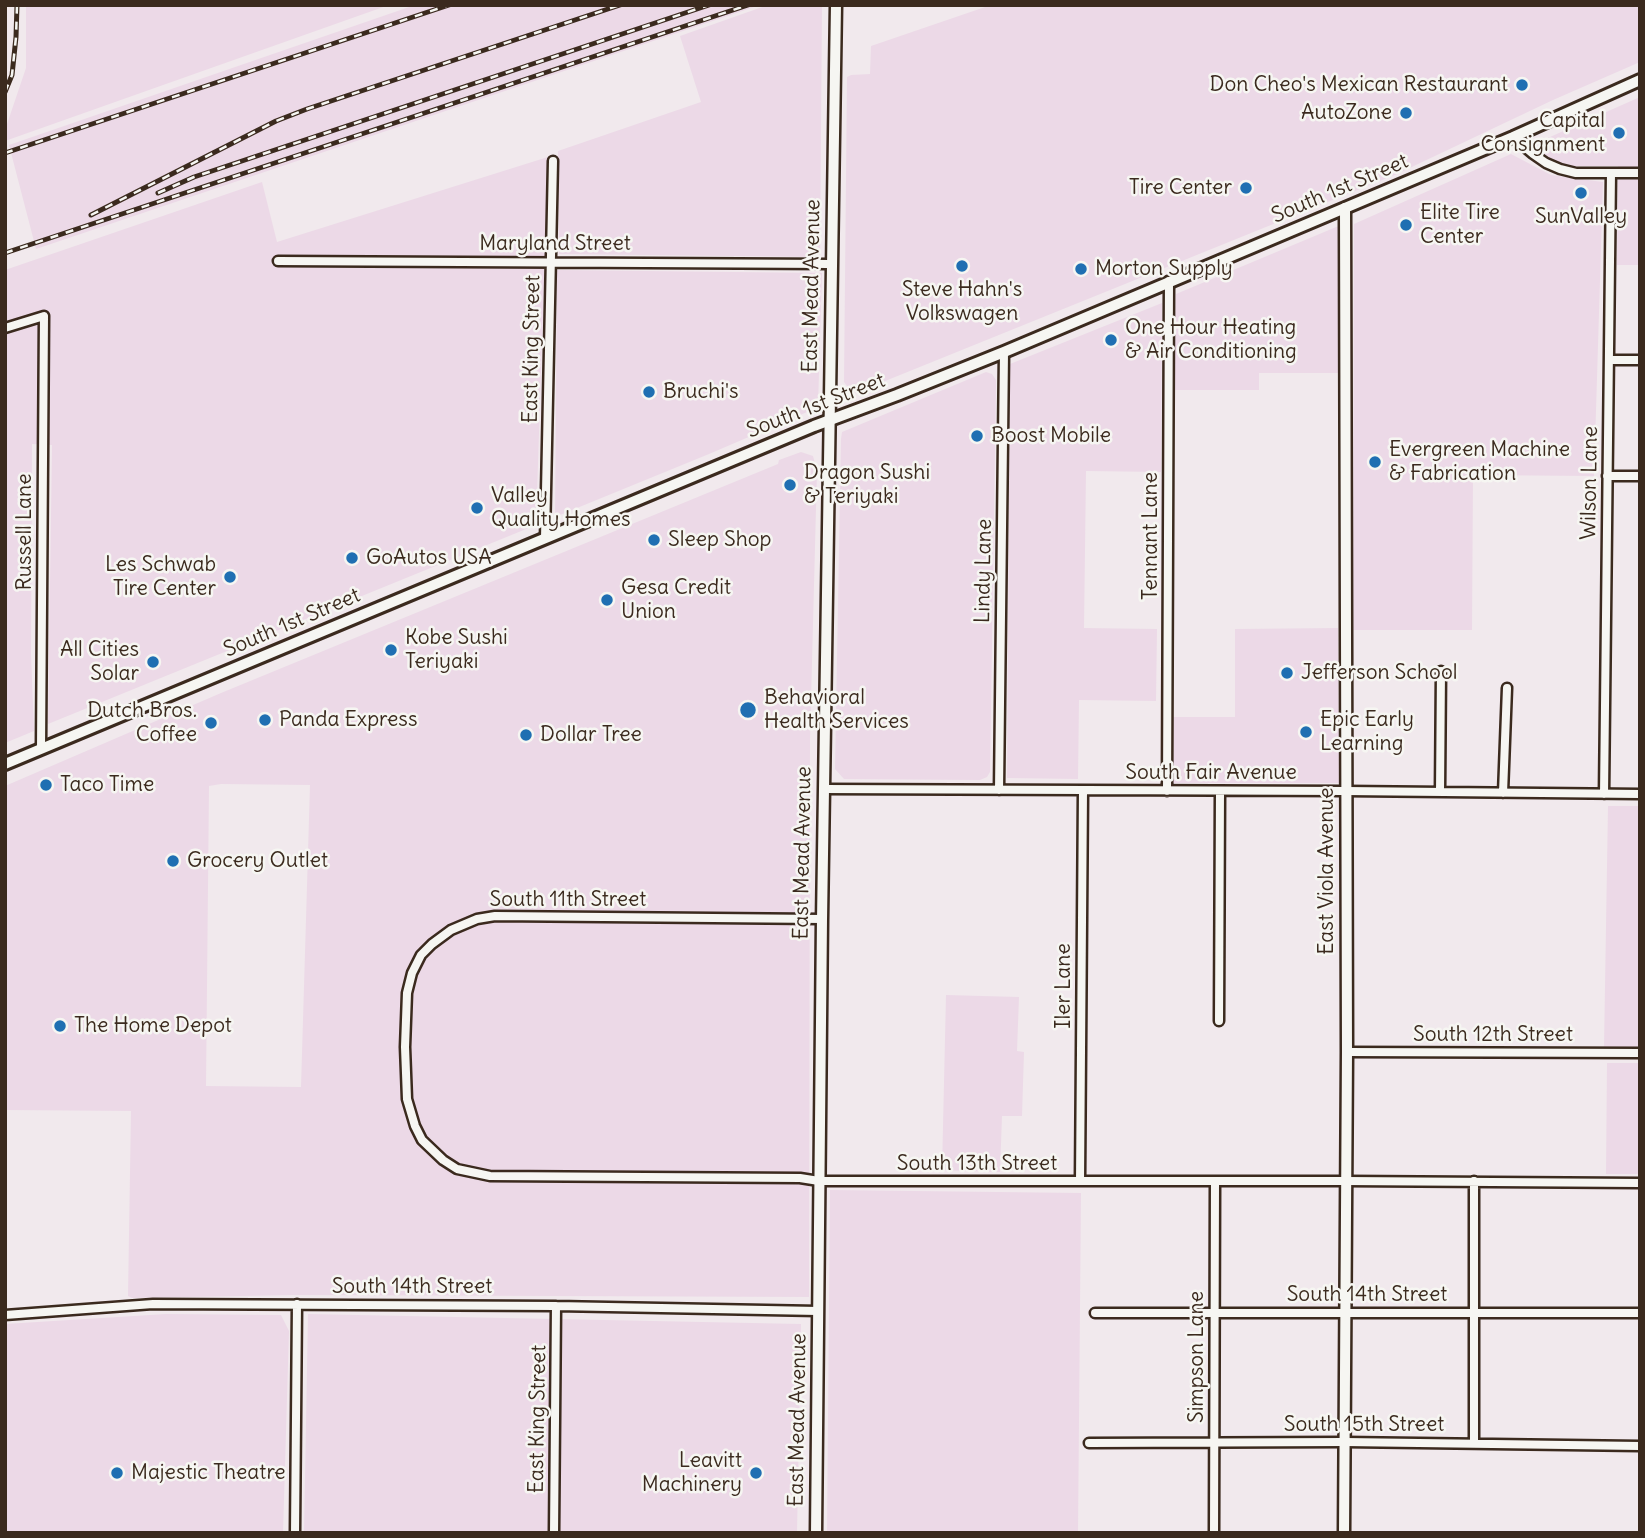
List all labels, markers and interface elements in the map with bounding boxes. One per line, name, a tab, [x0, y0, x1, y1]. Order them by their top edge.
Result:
place label: Don Cheo's Mexican Restaurant	[1210, 72, 1508, 98]
marker: Don Cheo's Mexican Restaurant	[1514, 77, 1530, 93]
place label: AutoZone	[1301, 100, 1392, 126]
marker: AutoZone	[1398, 105, 1414, 121]
place label: Capital Consignment	[1481, 108, 1605, 158]
marker: Capital Consignment	[1611, 125, 1627, 141]
street label: South 1st Street	[1268, 149, 1412, 229]
place label: Tire Center	[1129, 175, 1232, 201]
marker: Tire Center	[1238, 180, 1254, 196]
marker: SunValley	[1573, 185, 1589, 201]
street label: East Mead Avenue	[798, 199, 826, 373]
place label: Elite Tire Center	[1420, 200, 1500, 250]
place label: SunValley	[1535, 204, 1627, 230]
marker: Elite Tire Center	[1398, 217, 1414, 233]
street label: Maryland Street	[479, 231, 631, 257]
place label: Morton Supply	[1095, 256, 1233, 282]
marker: Steve Hahn's Volkswagen	[954, 258, 970, 274]
marker: Morton Supply	[1073, 261, 1089, 277]
street label: East King Street	[518, 275, 546, 423]
place label: Steve Hahn's Volkswagen	[902, 277, 1022, 327]
place label: One Hour Heating & Air Conditioning	[1125, 315, 1297, 365]
marker: One Hour Heating & Air Conditioning	[1103, 332, 1119, 348]
street label: South 1st Street	[743, 368, 889, 444]
place label: Bruchi's	[663, 379, 739, 405]
marker: Bruchi's	[641, 384, 657, 400]
place label: Boost Mobile	[991, 423, 1111, 449]
street label: Wilson Lane	[1576, 426, 1604, 540]
marker: Boost Mobile	[969, 428, 985, 444]
place label: Evergreen Machine & Fabrication	[1389, 437, 1570, 487]
marker: Evergreen Machine & Fabrication	[1367, 454, 1383, 470]
place label: Dragon Sushi & Teriyaki	[804, 460, 930, 510]
street label: Tennant Lane	[1138, 472, 1164, 600]
street label: Russell Lane	[12, 473, 38, 591]
marker: Dragon Sushi & Teriyaki	[782, 477, 798, 493]
place label: Valley Quality Homes	[491, 483, 631, 533]
marker: Valley Quality Homes	[469, 500, 485, 516]
street label: Lindy Lane	[970, 519, 998, 623]
place label: Sleep Shop	[668, 527, 772, 553]
marker: Sleep Shop	[646, 532, 662, 548]
place label: GoAutos USA	[366, 545, 492, 571]
marker: GoAutos USA	[344, 550, 360, 566]
place label: Les Schwab Tire Center	[105, 552, 216, 602]
marker: Les Schwab Tire Center	[222, 569, 238, 585]
place label: Gesa Credit Union	[621, 575, 731, 625]
street label: South 1st Street	[220, 583, 364, 663]
marker: Gesa Credit Union	[599, 592, 615, 608]
place label: Kobe Sushi Teriyaki	[405, 625, 508, 675]
place label: All Cities Solar	[60, 637, 139, 687]
marker: Kobe Sushi Teriyaki	[383, 642, 399, 658]
marker: All Cities Solar	[145, 654, 161, 670]
place label: Jefferson School	[1301, 660, 1457, 686]
marker: Jefferson School	[1279, 665, 1295, 681]
place label: Behavioral Health Services	[764, 685, 909, 735]
place label: Dutch Bros. Coffee	[87, 698, 197, 748]
marker: Behavioral Health Services	[738, 700, 758, 720]
place label: Panda Express	[279, 707, 417, 733]
place label: Epic Early Learning	[1320, 707, 1414, 757]
marker: Panda Express	[257, 712, 273, 728]
marker: Dutch Bros. Coffee	[203, 715, 219, 731]
place label: Dollar Tree	[540, 722, 642, 748]
marker: Epic Early Learning	[1298, 724, 1314, 740]
marker: Dollar Tree	[518, 727, 534, 743]
street label: South Fair Avenue	[1125, 760, 1297, 786]
street label: East Mead Avenue	[789, 766, 817, 940]
place label: Taco Time	[60, 772, 154, 798]
marker: Taco Time	[38, 777, 54, 793]
street label: East Viola Avenue	[1314, 787, 1340, 955]
place label: Grocery Outlet	[187, 848, 328, 874]
marker: Grocery Outlet	[165, 853, 181, 869]
street label: South 11th Street	[490, 887, 646, 913]
street label: Iler Lane	[1051, 943, 1077, 1029]
place label: The Home Depot	[74, 1013, 232, 1039]
marker: The Home Depot	[52, 1018, 68, 1034]
street label: South 12th Street	[1413, 1022, 1573, 1048]
street label: South 13th Street	[897, 1151, 1057, 1177]
street label: South 14th Street	[332, 1274, 492, 1300]
street label: South 14th Street	[1287, 1282, 1447, 1308]
street label: Simpson Lane	[1184, 1291, 1210, 1423]
street label: East Mead Avenue	[784, 1333, 812, 1507]
street label: East King Street	[524, 1345, 552, 1493]
street label: South 15th Street	[1284, 1412, 1444, 1438]
place label: Leavitt Machinery	[642, 1448, 742, 1498]
place label: Majestic Theatre	[131, 1460, 286, 1486]
marker: Majestic Theatre	[109, 1465, 125, 1481]
marker: Leavitt Machinery	[748, 1465, 764, 1481]

